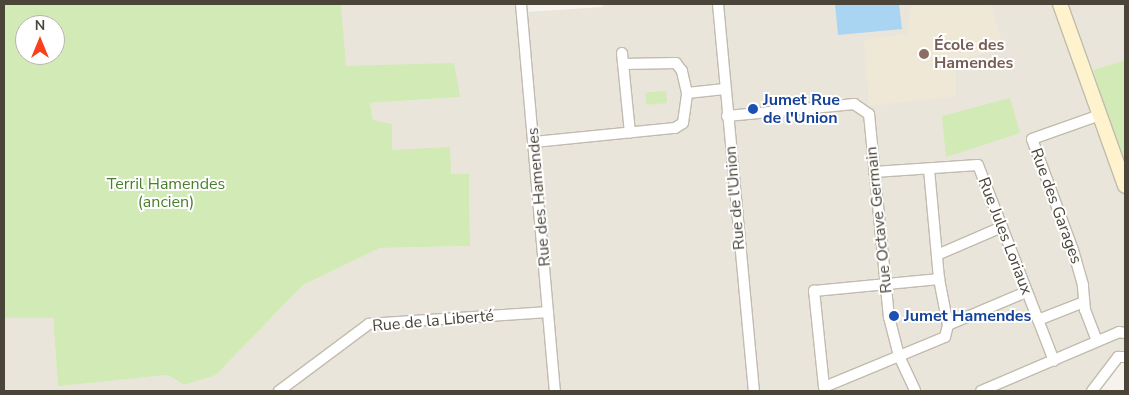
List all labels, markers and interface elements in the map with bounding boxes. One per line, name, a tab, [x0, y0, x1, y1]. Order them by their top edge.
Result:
north arrow	[15, 15, 65, 65]
text: N	[35, 16, 45, 35]
place label: École des Hamendes	[934, 35, 1013, 73]
marker: École des Hamendes	[918, 48, 930, 60]
place label: Jumet Rue de l'Union	[763, 90, 840, 128]
marker: Jumet Rue de l'Union	[747, 103, 759, 115]
street label: Rue des Hamendes	[523, 127, 555, 267]
street label: Rue de l'Union	[721, 145, 749, 251]
street label: Rue Octave Germain	[862, 146, 896, 294]
street label: Rue des Garages	[1026, 146, 1086, 266]
park label: Terril Hamendes (ancien)	[107, 174, 225, 212]
street label: Rue Jules Loriaux	[974, 175, 1036, 297]
street label: Rue de la Liberté	[371, 306, 495, 336]
place label: Jumet Hamendes	[904, 306, 1031, 326]
marker: Jumet Hamendes	[888, 310, 900, 322]

